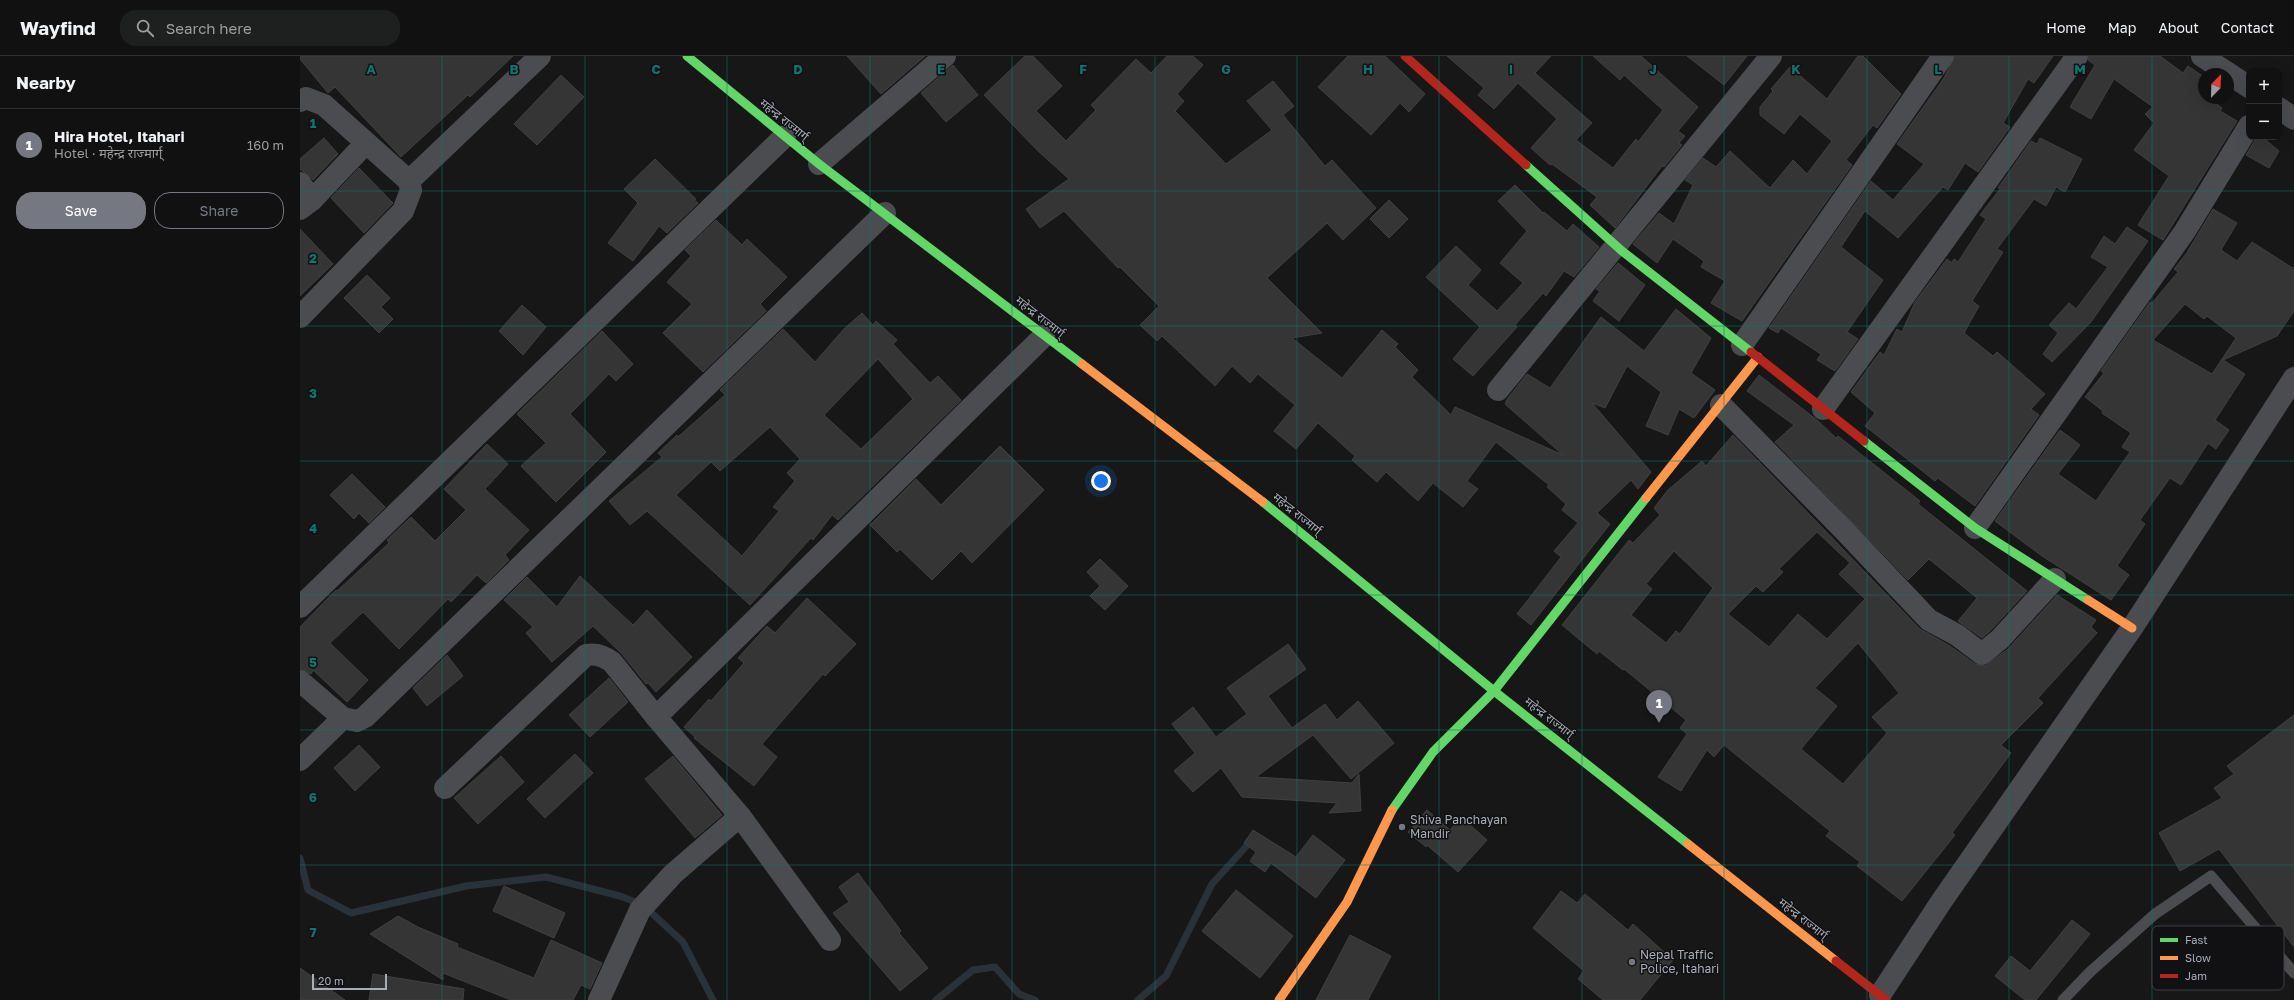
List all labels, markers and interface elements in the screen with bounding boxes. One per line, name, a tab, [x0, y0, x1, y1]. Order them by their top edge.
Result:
search box	[120, 10, 400, 46]
text: Wayfind	[20, 16, 96, 39]
icon: search	[134, 17, 156, 39]
text: Search here	[166, 19, 252, 37]
text: Home	[2046, 19, 2086, 36]
text: Map	[2108, 19, 2136, 36]
text: About	[2158, 19, 2199, 36]
text: Contact	[2221, 19, 2274, 36]
text: A	[366, 61, 376, 77]
text: B	[509, 61, 519, 77]
text: C	[651, 61, 661, 77]
text: D	[793, 61, 803, 77]
text: E	[937, 61, 945, 77]
text: F	[1079, 61, 1087, 77]
text: G	[1221, 61, 1231, 77]
text: H	[1363, 61, 1373, 77]
text: I	[1509, 61, 1513, 77]
text: J	[1649, 61, 1657, 77]
text: K	[1791, 61, 1801, 77]
text: L	[1934, 61, 1942, 77]
text: M	[2074, 61, 2086, 77]
north arrow	[2198, 68, 2234, 104]
map controls	[2246, 68, 2282, 140]
button: +	[2246, 68, 2282, 104]
text: Nearby	[16, 72, 76, 93]
street label: महेन्द्र राज्मार्ग्	[757, 95, 813, 145]
button: −	[2246, 104, 2282, 140]
text: 1	[310, 115, 317, 131]
text: Hira Hotel, Itahari	[54, 127, 185, 145]
text: 1	[26, 137, 32, 153]
text: 160 m	[247, 137, 284, 153]
text: Hotel · महेन्द्र राज्मार्ग्	[54, 145, 162, 161]
button: Save	[16, 192, 146, 229]
button: Share	[154, 192, 284, 229]
text: 2	[309, 250, 317, 266]
street label: महेन्द्र राज्मार्ग्	[1013, 293, 1070, 342]
text: 3	[309, 385, 317, 401]
your location	[1091, 471, 1111, 491]
street label: महेन्द्र राज्मार्ग्	[1270, 489, 1326, 539]
text: 4	[309, 520, 317, 536]
text: 5	[309, 654, 317, 670]
pin: 1	[1646, 690, 1672, 723]
street label: महेन्द्र राज्मार्ग्	[1522, 694, 1579, 743]
text: 6	[309, 789, 317, 805]
place label: Shiva Panchayan Mandir	[1410, 812, 1507, 841]
marker: Shiva Panchayan Mandir	[1397, 822, 1407, 832]
street label: महेन्द्र राज्मार्ग्	[1776, 895, 1833, 944]
text: 7	[309, 924, 317, 940]
legend	[2152, 926, 2284, 990]
text: Fast	[2185, 933, 2208, 946]
place label: Nepal Traffic Police, Itahari	[1640, 947, 1719, 976]
text: Slow	[2185, 951, 2211, 964]
marker: Nepal Traffic Police, Itahari	[1627, 957, 1637, 967]
text: Jam	[2185, 969, 2207, 982]
scale bar	[312, 972, 387, 991]
text: 20 m	[318, 974, 344, 987]

